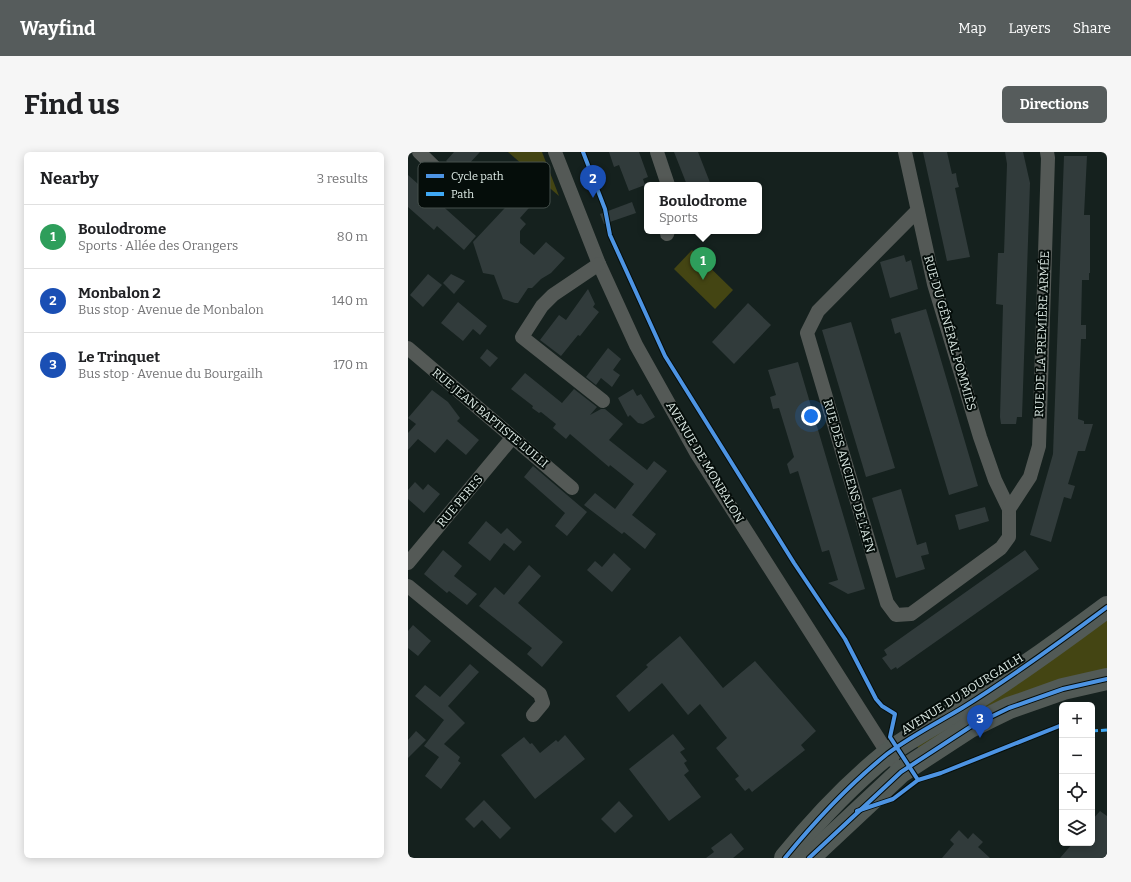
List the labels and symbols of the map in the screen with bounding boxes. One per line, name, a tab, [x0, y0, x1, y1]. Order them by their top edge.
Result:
legend	[418, 162, 550, 208]
pin: 2	[580, 165, 606, 198]
text: Cycle path	[451, 170, 504, 183]
text: Path	[451, 188, 474, 201]
pin: 1	[690, 247, 716, 280]
street label: RUE DE LA PREMIÈRE ARMÉE	[1031, 251, 1052, 417]
street label: RUE DU GÉNÉRAL POMMIÈS	[921, 253, 980, 412]
street label: RUE JEAN BAPTISTE LULLI	[429, 365, 551, 471]
street label: RUE DES ANCIENS DE L'AFN	[820, 398, 878, 555]
street label: AVENUE DE MONBALON	[663, 399, 747, 525]
your location	[801, 406, 821, 426]
street label: RUE PERES	[434, 472, 486, 530]
street label: AVENUE DU BOURGAILH	[898, 651, 1026, 737]
pin: 3	[967, 705, 993, 738]

